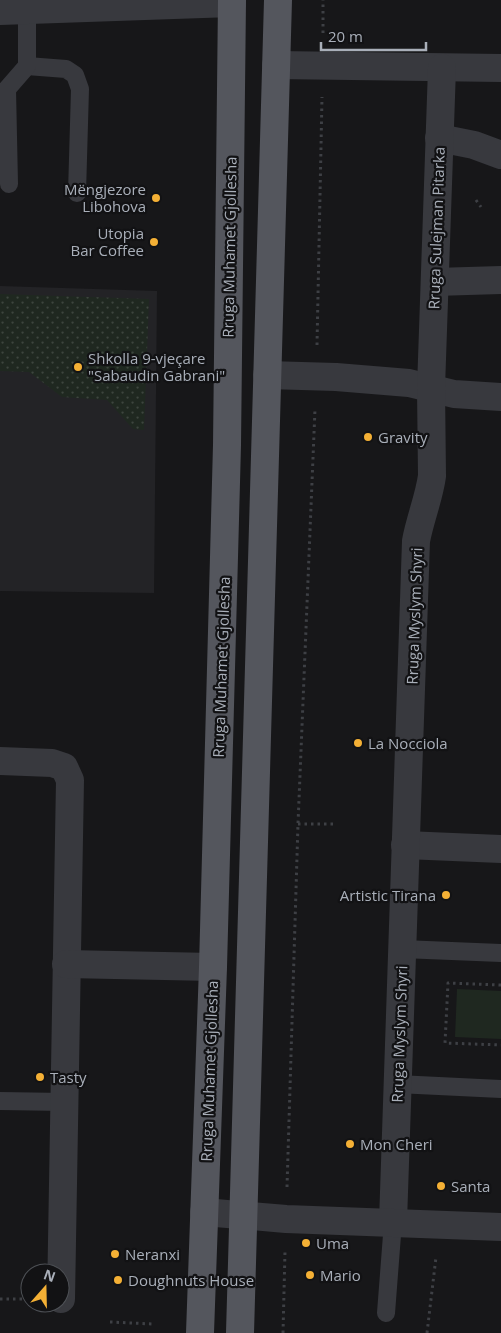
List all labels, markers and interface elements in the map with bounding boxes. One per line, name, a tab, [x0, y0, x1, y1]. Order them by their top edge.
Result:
scale bar	[321, 20, 426, 52]
text: 20 m	[328, 26, 363, 46]
street label: Rruga Sulejman Pitarka	[423, 146, 449, 310]
street label: Rruga Muhamet Gjollesha	[217, 156, 241, 338]
place label: Mëngjezore Libohova	[64, 179, 146, 216]
marker: Mëngjezore Libohova	[150, 192, 162, 204]
place label: Utopia Bar Coffee	[71, 223, 144, 260]
marker: Utopia Bar Coffee	[148, 236, 160, 248]
place label: Shkolla 9-vjeçare "Sabaudin Gabrani"	[88, 348, 225, 385]
marker: Shkolla 9-vjeçare "Sabaudin Gabrani"	[72, 361, 84, 373]
place label: Gravity	[378, 427, 428, 447]
marker: Gravity	[362, 431, 374, 443]
street label: Rruga Myslym Shyri	[402, 547, 426, 685]
street label: Rruga Muhamet Gjollesha	[208, 576, 234, 758]
place label: La Nocciola	[368, 733, 448, 753]
marker: La Nocciola	[352, 737, 364, 749]
place label: Artistic Tirana	[340, 885, 436, 905]
marker: Artistic Tirana	[440, 889, 452, 901]
street label: Rruga Myslym Shyri	[387, 965, 411, 1103]
street label: Rruga Muhamet Gjollesha	[196, 980, 222, 1162]
place label: Tasty	[50, 1067, 87, 1087]
marker: Tasty	[34, 1071, 46, 1083]
place label: Mon Cheri	[360, 1134, 433, 1154]
marker: Mon Cheri	[344, 1138, 356, 1150]
place label: Santa	[451, 1176, 490, 1196]
marker: Santa	[435, 1180, 447, 1192]
place label: Uma	[316, 1233, 349, 1253]
marker: Uma	[300, 1237, 312, 1249]
place label: Neranxi	[125, 1244, 180, 1264]
marker: Neranxi	[109, 1248, 121, 1260]
north arrow	[20, 1263, 70, 1313]
text: N	[41, 1264, 58, 1286]
place label: Mario	[320, 1265, 361, 1285]
marker: Mario	[304, 1269, 316, 1281]
place label: Doughnuts House	[128, 1270, 254, 1290]
marker: Doughnuts House	[112, 1274, 124, 1286]

